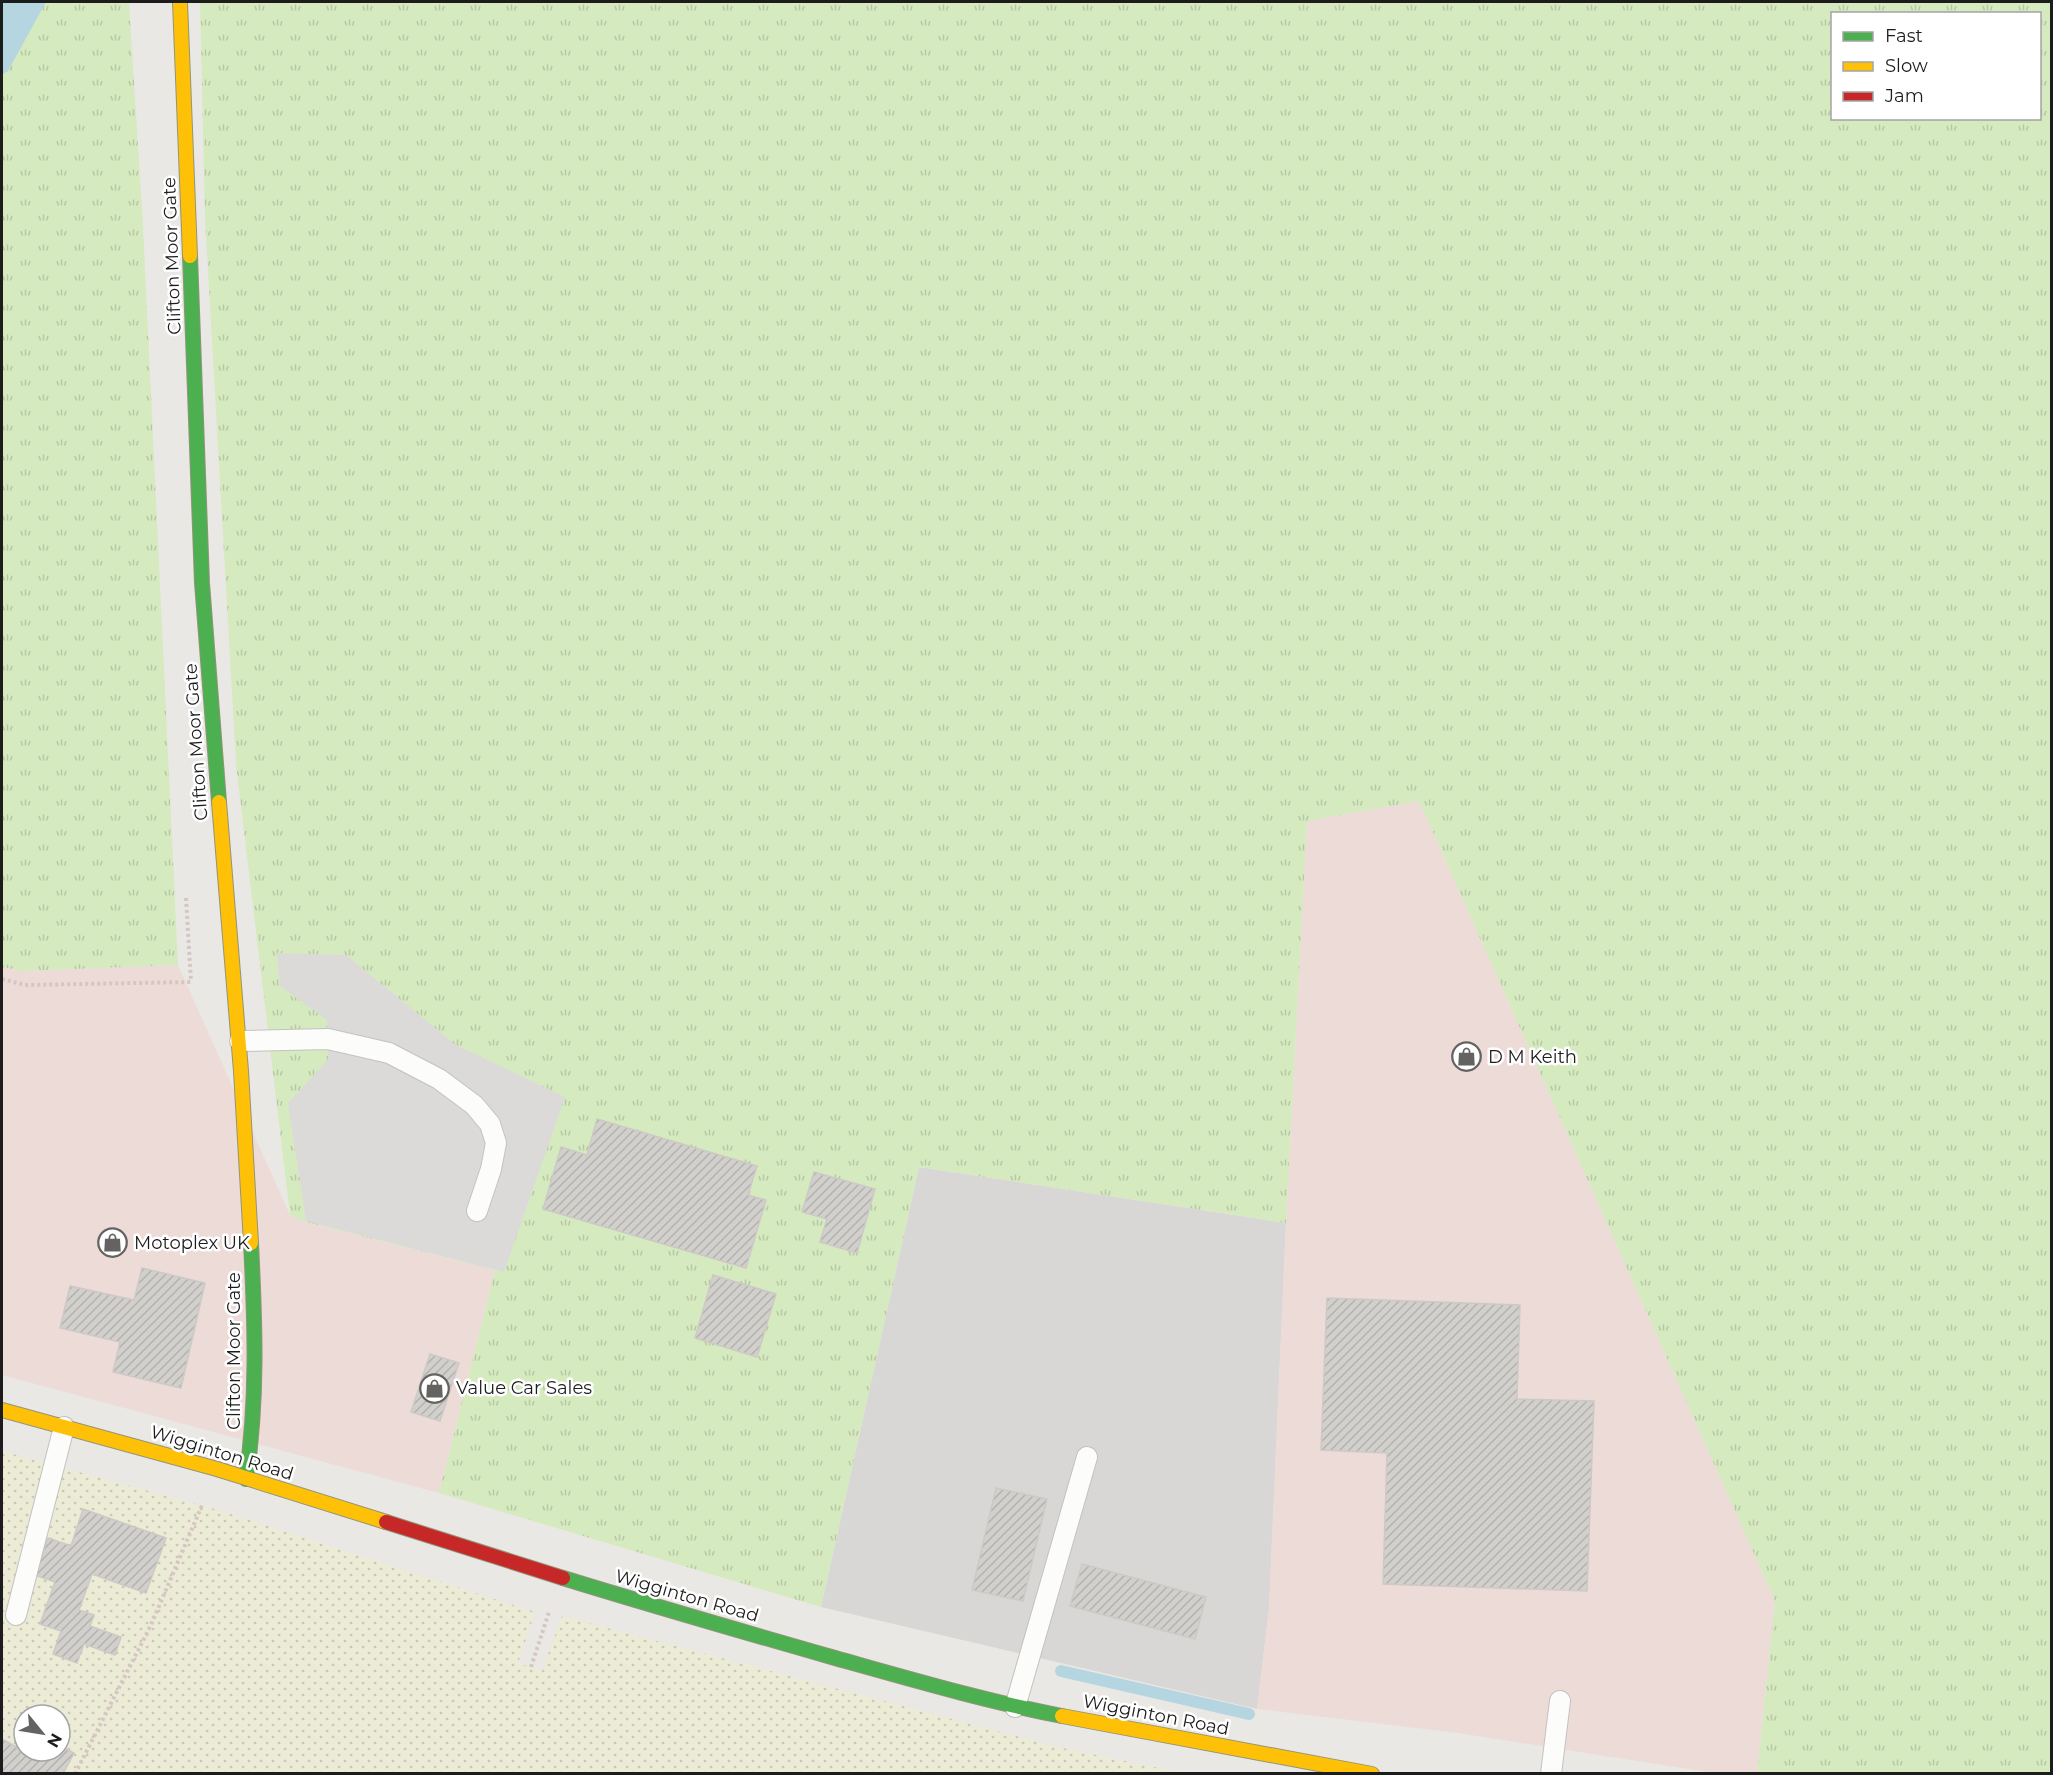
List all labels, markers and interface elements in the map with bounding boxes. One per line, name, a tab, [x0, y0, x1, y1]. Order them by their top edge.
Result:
legend	[1831, 12, 2041, 120]
text: Fast	[1885, 25, 1923, 47]
text: Slow	[1885, 55, 1928, 77]
text: Jam	[1884, 85, 1924, 107]
street label: Clifton Moor Gate	[158, 177, 186, 335]
street label: Clifton Moor Gate	[180, 662, 212, 821]
shop icon: D M Keith	[1451, 1041, 1483, 1073]
place label: D M Keith	[1488, 1046, 1577, 1068]
shop icon: Motoplex UK	[97, 1227, 129, 1259]
place label: Motoplex UK	[134, 1232, 250, 1254]
street label: Clifton Moor Gate	[223, 1272, 245, 1430]
shop icon: Value Car Sales	[419, 1372, 451, 1404]
place label: Value Car Sales	[456, 1377, 592, 1399]
street label: Wigginton Road	[148, 1421, 296, 1485]
street label: Wigginton Road	[613, 1565, 761, 1627]
street label: Wigginton Road	[1081, 1690, 1231, 1740]
north arrow	[12, 1703, 72, 1763]
text: N	[43, 1730, 66, 1751]

